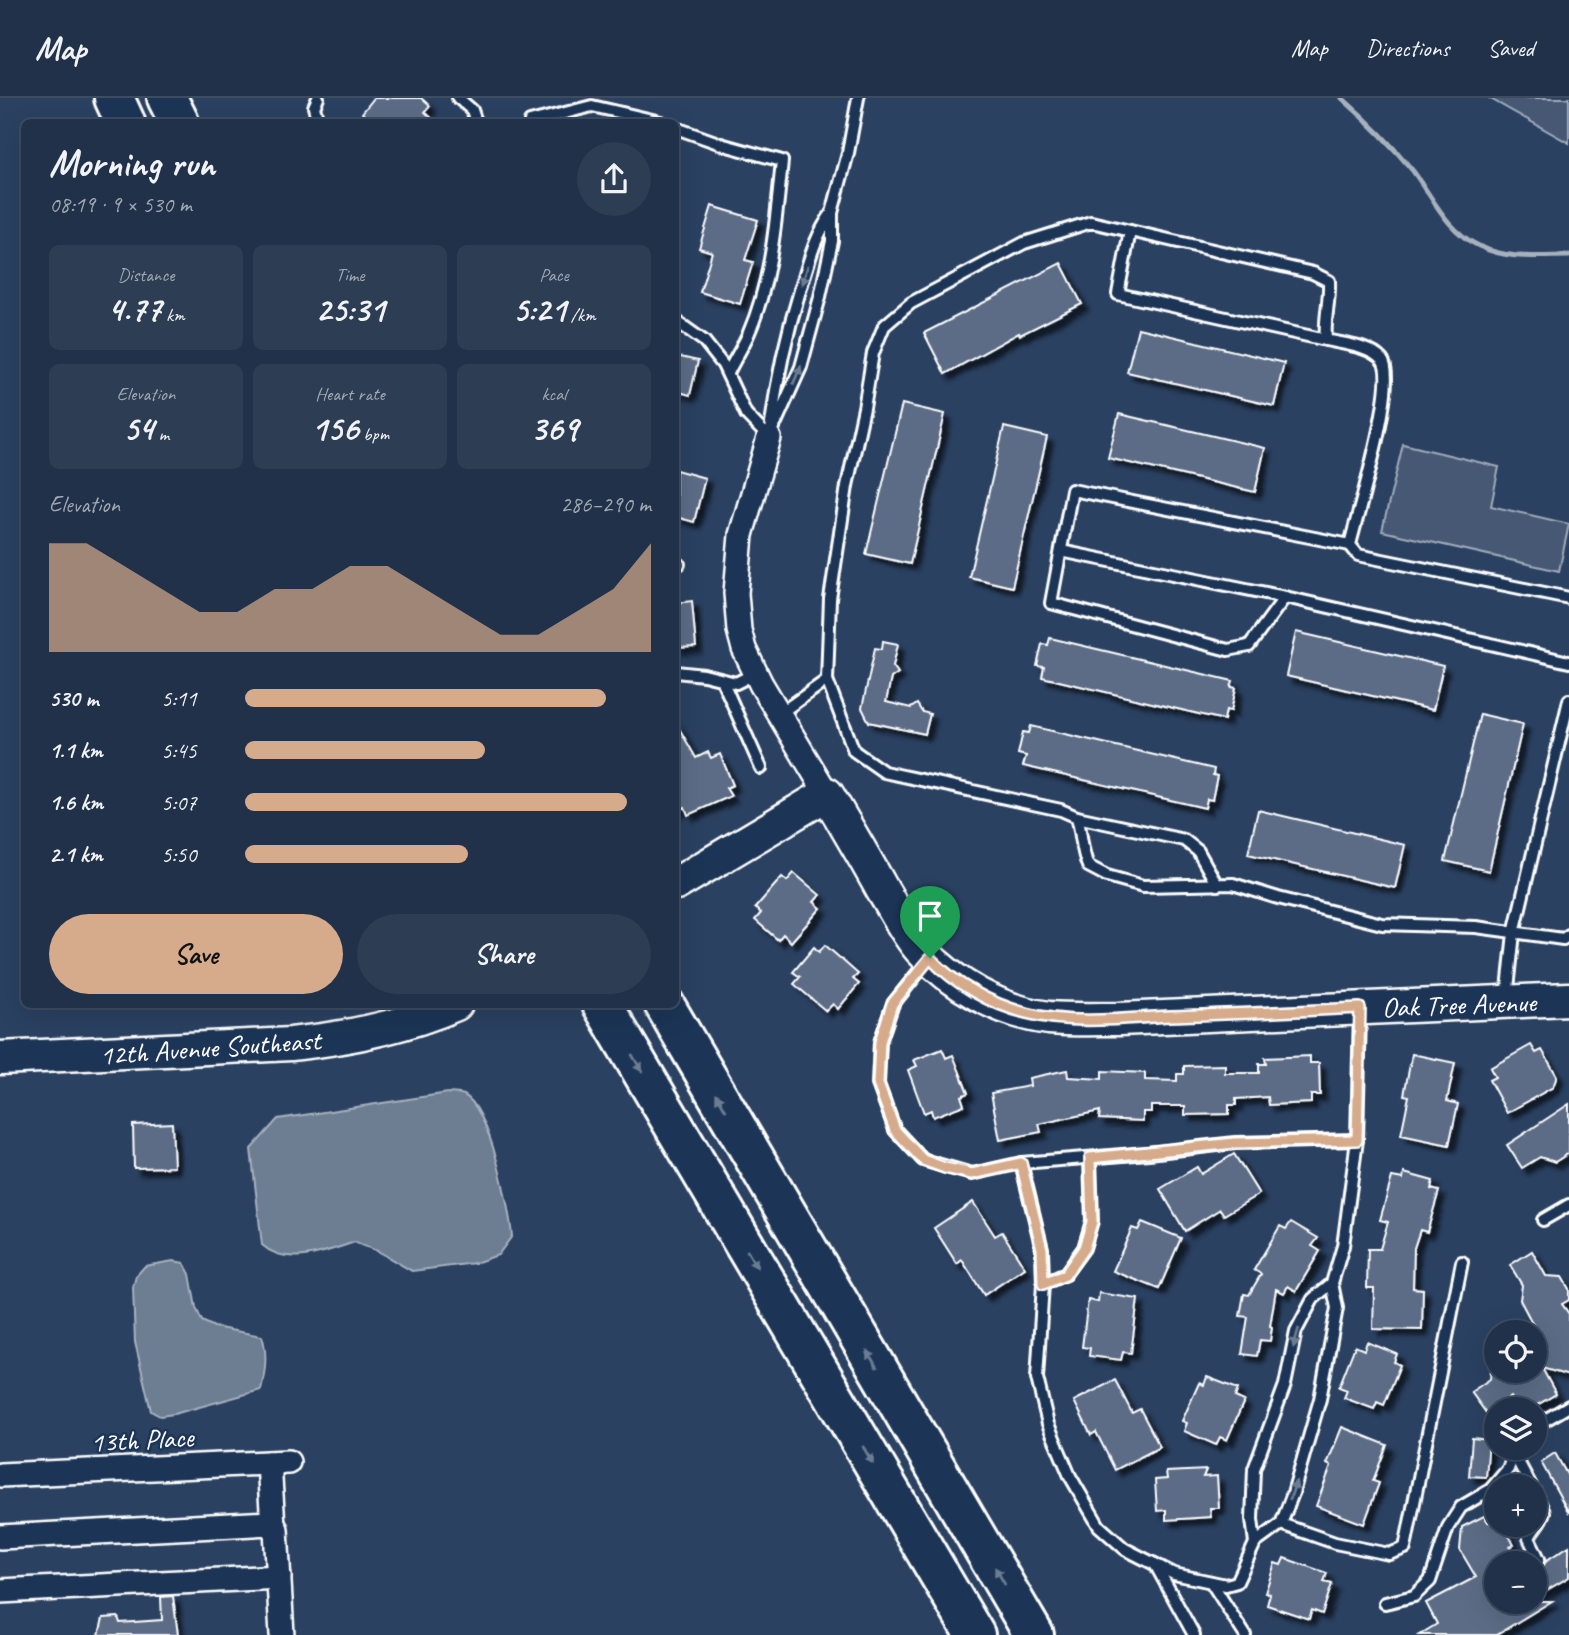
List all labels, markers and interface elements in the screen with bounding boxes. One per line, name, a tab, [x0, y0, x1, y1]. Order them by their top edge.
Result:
text: Map	[35, 27, 86, 69]
text: Map	[1291, 33, 1328, 63]
text: Directions	[1366, 33, 1449, 63]
text: Saved	[1487, 33, 1534, 63]
text: Morning run	[49, 140, 215, 187]
button: share	[577, 142, 651, 216]
text: 08:19 · 9 × 530 m	[49, 190, 192, 219]
text: Distance	[118, 263, 174, 287]
text: Time	[335, 263, 365, 287]
text: Pace	[539, 263, 569, 287]
one-way arrow	[799, 265, 809, 286]
text: 4.77	[107, 287, 161, 332]
text: 25:31	[315, 287, 385, 332]
text: 5:21	[512, 287, 566, 332]
text: km	[161, 303, 185, 327]
text: /km	[566, 303, 596, 327]
one-way arrow	[791, 365, 803, 385]
text: Elevation	[117, 382, 175, 406]
text: Heart rate	[315, 382, 385, 406]
text: kcal	[541, 382, 567, 406]
text: 54	[123, 406, 154, 451]
text: 156	[311, 406, 358, 451]
text: 369	[530, 406, 578, 451]
text: m	[154, 422, 169, 446]
text: bpm	[358, 422, 389, 446]
text: Elevation	[49, 490, 120, 519]
text: 286–290 m	[560, 490, 651, 519]
text: 530 m	[49, 684, 98, 713]
text: 5:11	[161, 684, 197, 713]
text: 1.1 km	[49, 736, 103, 765]
text: 5:45	[161, 736, 197, 765]
text: 1.6 km	[49, 788, 103, 817]
text: 5:07	[161, 788, 197, 817]
text: 2.1 km	[49, 840, 103, 869]
text: 5:50	[161, 840, 197, 869]
pin	[900, 886, 960, 958]
icon: arrive	[911, 897, 949, 935]
button: Save	[49, 914, 343, 994]
button: Share	[357, 914, 651, 994]
street label: Oak Tree Avenue	[1381, 984, 1539, 1025]
street label: 12th Avenue Southeast	[99, 1022, 324, 1073]
one-way arrow	[630, 1054, 643, 1073]
one-way arrow	[715, 1092, 727, 1111]
one-way arrow	[746, 1249, 758, 1269]
map controls	[1484, 1320, 1547, 1614]
button: locate	[1484, 1320, 1547, 1383]
one-way arrow	[1290, 1328, 1300, 1349]
one-way arrow	[866, 1349, 878, 1368]
button: layers	[1484, 1397, 1547, 1460]
street label: 13th Place	[90, 1419, 196, 1460]
one-way arrow	[862, 1445, 875, 1464]
button: +	[1484, 1474, 1547, 1537]
one-way arrow	[1288, 1480, 1299, 1501]
button: −	[1484, 1551, 1547, 1614]
one-way arrow	[993, 1567, 1006, 1586]

